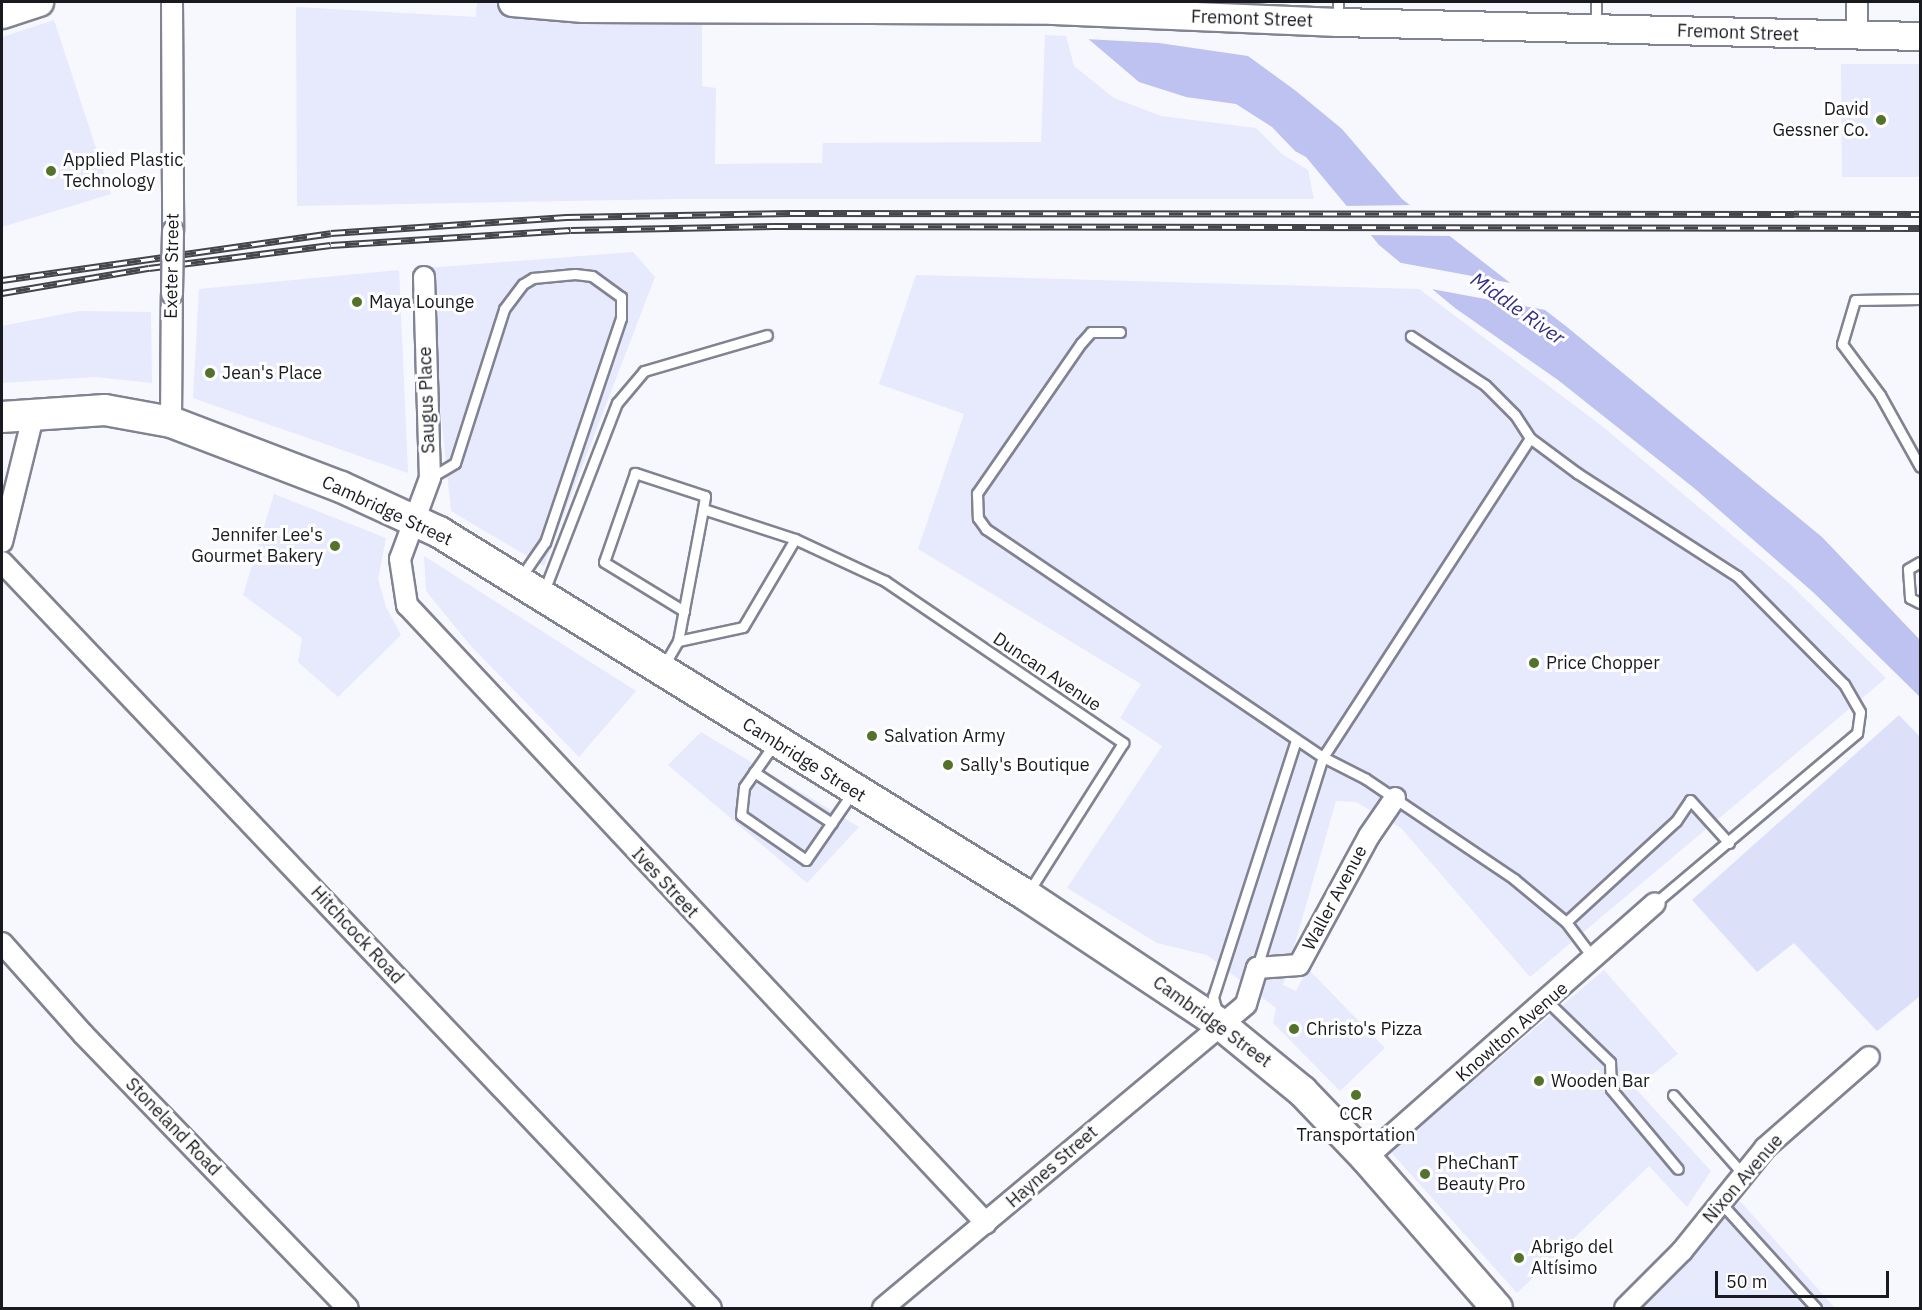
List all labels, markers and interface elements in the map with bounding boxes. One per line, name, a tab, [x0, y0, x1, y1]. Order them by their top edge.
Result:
street label: Fremont Street	[1191, 6, 1313, 32]
street label: Fremont Street	[1677, 20, 1799, 46]
place label: David Gessner Co.	[1772, 99, 1869, 142]
marker: David Gessner Co.	[1874, 113, 1888, 127]
place label: Applied Plastic Technology	[63, 150, 183, 192]
marker: Applied Plastic Technology	[44, 164, 58, 178]
street label: Exeter Street	[160, 213, 184, 319]
water label: Middle River	[1466, 267, 1570, 349]
place label: Maya Lounge	[369, 291, 474, 313]
marker: Maya Lounge	[350, 295, 364, 309]
street label: Saugus Place	[414, 346, 440, 454]
place label: Jean's Place	[222, 362, 322, 384]
marker: Jean's Place	[203, 366, 217, 380]
street label: Cambridge Street	[318, 471, 456, 551]
place label: Jennifer Lee's Gourmet Bakery	[191, 525, 323, 568]
marker: Jennifer Lee's Gourmet Bakery	[328, 539, 342, 553]
street label: Duncan Avenue	[989, 628, 1105, 716]
place label: Price Chopper	[1546, 652, 1660, 674]
marker: Price Chopper	[1527, 656, 1541, 670]
street label: Cambridge Street	[738, 713, 870, 807]
place label: Salvation Army	[884, 725, 1005, 747]
marker: Salvation Army	[865, 729, 879, 743]
place label: Sally's Boutique	[960, 754, 1090, 776]
marker: Sally's Boutique	[941, 758, 955, 772]
street label: Waller Avenue	[1298, 842, 1372, 954]
street label: Ives Street	[627, 843, 703, 923]
street label: Hitchcock Road	[306, 882, 408, 988]
street label: Cambridge Street	[1148, 972, 1276, 1072]
street label: Knowlton Avenue	[1452, 978, 1572, 1086]
place label: Christo's Pizza	[1306, 1018, 1422, 1040]
marker: Christo's Pizza	[1287, 1022, 1301, 1036]
place label: Wooden Bar	[1551, 1070, 1650, 1092]
street label: Stoneland Road	[121, 1074, 225, 1180]
marker: Wooden Bar	[1532, 1074, 1546, 1088]
marker: CCR Transportation	[1349, 1088, 1363, 1102]
place label: CCR Transportation	[1297, 1104, 1415, 1146]
street label: Haynes Street	[1002, 1122, 1102, 1212]
street label: Nixon Avenue	[1699, 1130, 1787, 1228]
place label: PheChanT Beauty Pro	[1437, 1153, 1525, 1196]
marker: PheChanT Beauty Pro	[1418, 1167, 1432, 1181]
place label: Abrigo del Altísimo	[1531, 1237, 1613, 1280]
marker: Abrigo del Altísimo	[1512, 1251, 1526, 1265]
scale bar	[1718, 1259, 1892, 1297]
text: 50 m	[1726, 1270, 1768, 1293]

